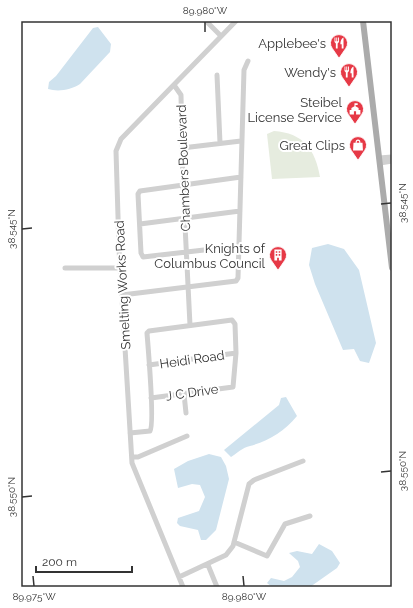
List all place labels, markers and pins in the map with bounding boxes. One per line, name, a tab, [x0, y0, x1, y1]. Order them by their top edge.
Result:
restaurant icon: Applebee's	[329, 33, 349, 58]
place label: Applebee's	[258, 36, 326, 51]
restaurant icon: Wendy's	[339, 62, 359, 87]
place label: Wendy's	[284, 65, 336, 80]
place label: Steibel License Service	[248, 95, 342, 125]
public building icon: Steibel License Service	[345, 99, 365, 124]
shop icon: Great Clips	[348, 135, 368, 160]
place label: Great Clips	[279, 138, 345, 153]
place label: Knights of Columbus Council	[154, 241, 266, 271]
building icon: Knights of Columbus Council	[268, 245, 288, 270]

